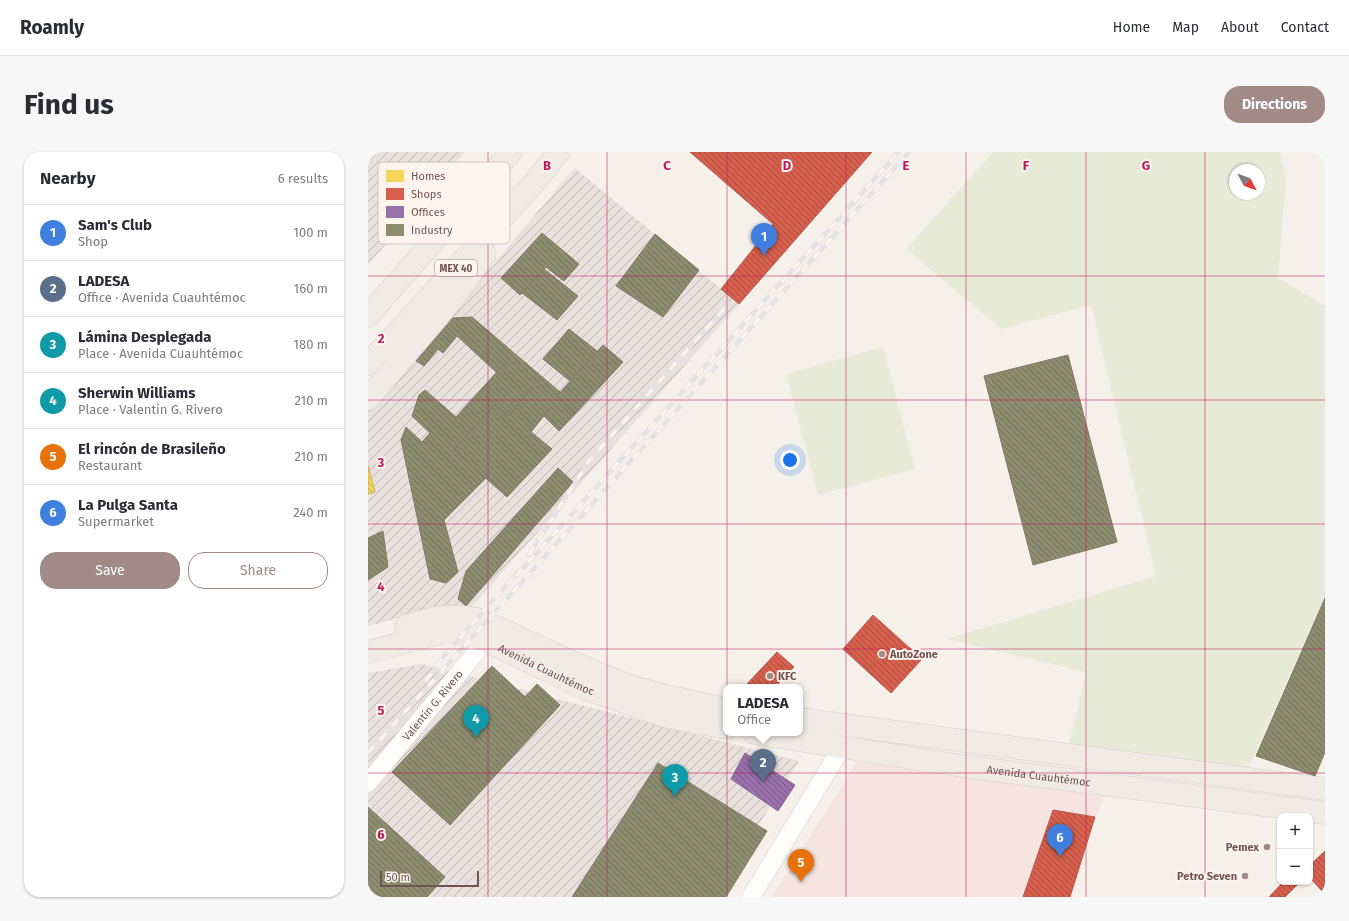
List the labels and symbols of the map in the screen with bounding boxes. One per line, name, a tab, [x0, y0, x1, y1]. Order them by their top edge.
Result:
text: B	[543, 158, 551, 173]
text: C	[663, 158, 671, 173]
text: D	[783, 158, 792, 173]
text: E	[903, 158, 910, 173]
text: F	[1023, 158, 1030, 173]
text: G	[1142, 158, 1150, 173]
legend	[378, 162, 510, 244]
north arrow	[1229, 164, 1265, 200]
text: Homes	[411, 170, 445, 183]
text: Shops	[411, 188, 442, 201]
text: Offices	[411, 206, 445, 219]
pin: 1	[751, 223, 777, 256]
text: Industry	[411, 224, 453, 237]
road number: MEX 40	[435, 260, 477, 276]
text: 2	[378, 331, 385, 346]
your location	[780, 450, 800, 470]
text: 3	[377, 455, 385, 470]
text: 4	[377, 579, 385, 594]
street label: Avenida Cuauhtémoc	[496, 642, 596, 698]
place label: AutoZone	[889, 648, 938, 661]
marker: AutoZone	[877, 649, 887, 659]
street label: Valentín G. Rivero	[400, 668, 466, 743]
place label: KFC	[778, 670, 797, 683]
marker: KFC	[765, 671, 775, 681]
text: 5	[378, 703, 385, 718]
pin: 4	[463, 705, 489, 738]
pin: 2	[750, 749, 776, 782]
street label: Avenida Cuauhtémoc	[986, 763, 1092, 789]
pin: 3	[662, 764, 688, 797]
pin: 6	[1047, 824, 1073, 857]
text: 6	[377, 827, 385, 842]
place label: Pemex	[1226, 841, 1259, 854]
marker: Pemex	[1262, 842, 1272, 852]
pin: 5	[788, 849, 814, 882]
scale bar	[380, 869, 479, 888]
place label: Petro Seven	[1177, 870, 1237, 883]
marker: Petro Seven	[1240, 871, 1250, 881]

